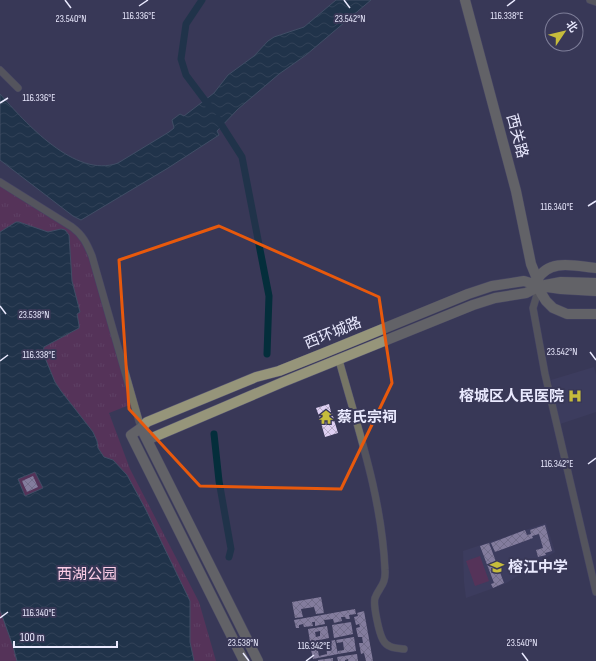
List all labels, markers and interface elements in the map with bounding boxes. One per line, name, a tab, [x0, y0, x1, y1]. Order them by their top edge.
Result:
text: 116.336°E	[123, 10, 155, 22]
text: 116.338°E	[491, 10, 523, 22]
north arrow	[544, 12, 584, 52]
text: 23.540°N	[56, 13, 86, 25]
text: 23.542°N	[335, 13, 365, 25]
text: 北	[563, 18, 580, 35]
text: 116.336°E	[23, 92, 55, 104]
street label: 西关路	[502, 112, 532, 160]
text: 116.340°E	[541, 201, 574, 213]
text: 23.538°N	[19, 309, 49, 321]
street label: 西环城路	[302, 313, 364, 353]
text: 23.542°N	[547, 346, 577, 358]
text: 116.338°E	[23, 349, 55, 361]
place label: 榕城区人民医院	[459, 387, 564, 406]
hospital icon: 榕城区人民医院	[567, 388, 583, 404]
place label: 蔡氏宗祠	[337, 408, 397, 427]
temple icon: 蔡氏宗祠	[318, 409, 334, 425]
text: 116.342°E	[541, 458, 573, 470]
place label: 榕江中学	[508, 558, 568, 577]
school or university icon: 榕江中学	[489, 559, 505, 575]
park label: 西湖公园	[57, 565, 117, 584]
text: 116.340°E	[23, 607, 56, 619]
scale bar	[14, 623, 117, 649]
text: 100 m	[20, 630, 45, 645]
text: 23.538°N	[228, 637, 258, 649]
text: 23.540°N	[507, 637, 537, 649]
text: 116.342°E	[298, 640, 330, 652]

